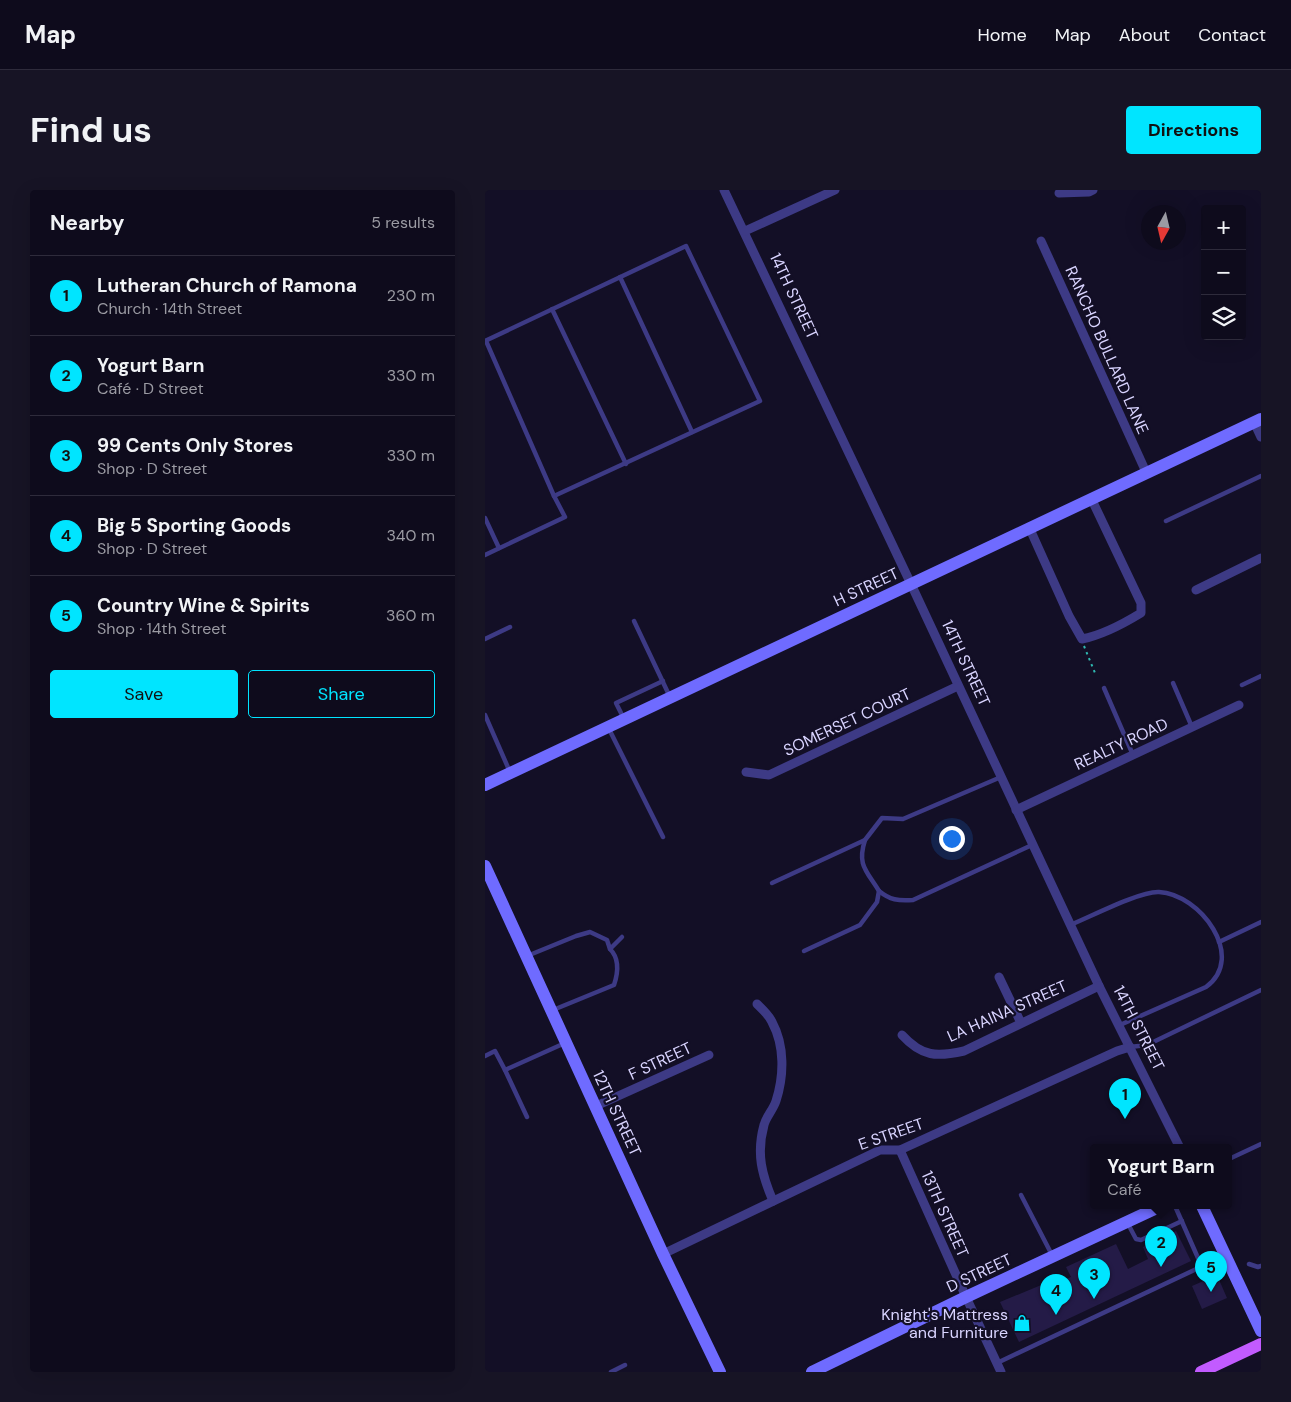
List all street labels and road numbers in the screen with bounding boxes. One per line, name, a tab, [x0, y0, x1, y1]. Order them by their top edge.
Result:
street label: 14TH STREET	[765, 250, 823, 342]
street label: RANCHO BULLARD LANE	[1060, 263, 1154, 437]
street label: H STREET	[830, 563, 902, 611]
street label: 14TH STREET	[937, 617, 995, 709]
street label: SOMERSET COURT	[780, 683, 914, 761]
street label: REALTY ROAD	[1071, 713, 1171, 775]
street label: LA HAINA STREET	[944, 975, 1070, 1047]
street label: 14TH STREET	[1109, 982, 1169, 1074]
street label: F STREET	[625, 1037, 695, 1085]
street label: 12TH STREET	[588, 1067, 646, 1159]
street label: E STREET	[856, 1113, 927, 1155]
street label: 13TH STREET	[917, 1167, 973, 1261]
street label: D STREET	[943, 1249, 1015, 1297]

